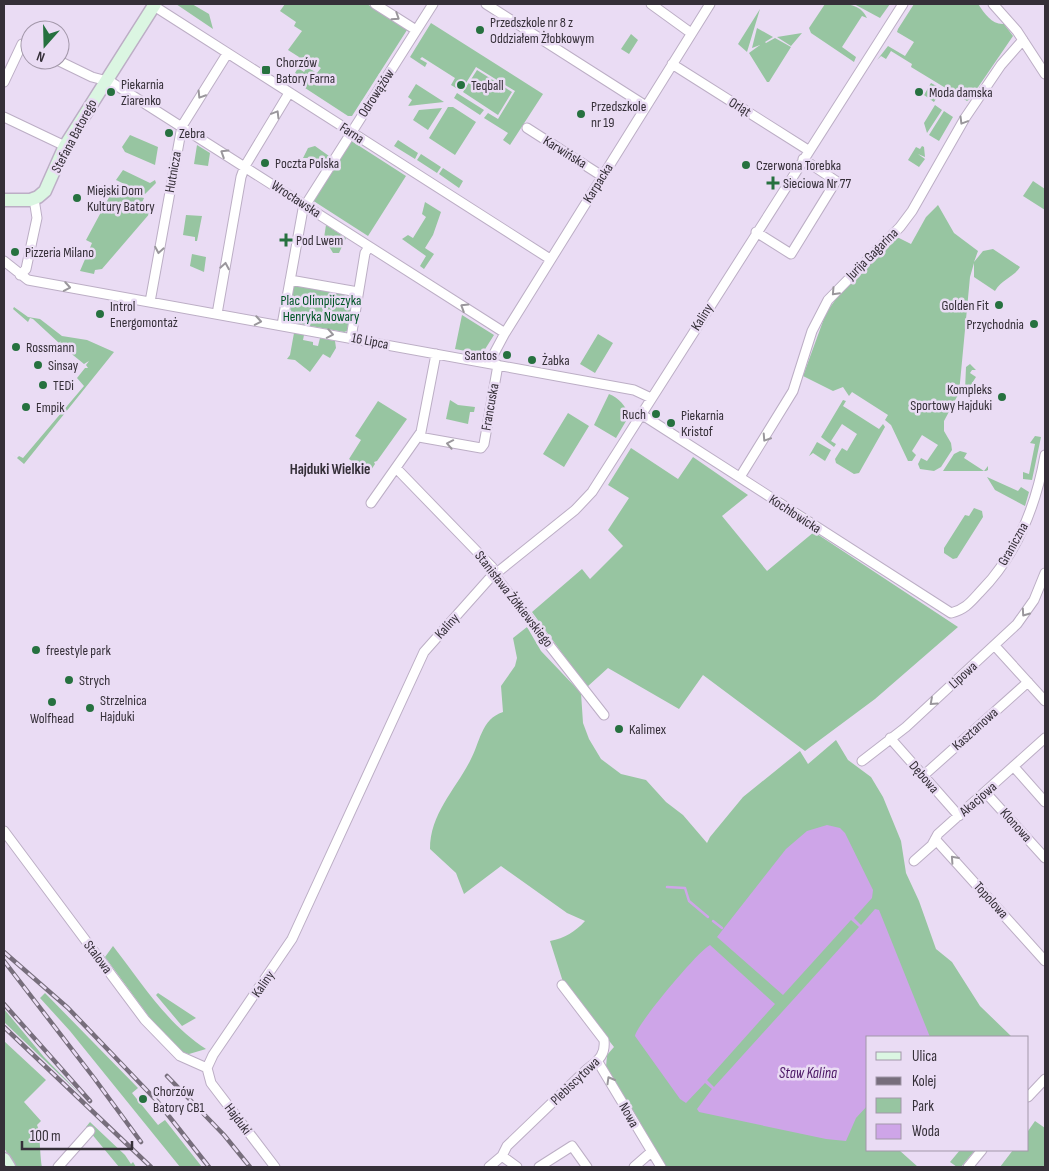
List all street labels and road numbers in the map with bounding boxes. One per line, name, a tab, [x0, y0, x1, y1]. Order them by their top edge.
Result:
street label: Odrowążów	[354, 66, 398, 120]
street label: Orląt	[726, 94, 754, 120]
street label: Stefana Batorego	[47, 96, 101, 176]
street label: Farna	[337, 119, 367, 147]
street label: Karwińska	[540, 132, 590, 172]
street label: Hutnicza	[161, 150, 185, 194]
street label: Karpacka	[579, 160, 617, 206]
street label: Wrocławska	[268, 177, 324, 221]
street label: Jurija Gagarina	[842, 224, 902, 284]
street label: Kaliny	[687, 300, 717, 334]
street label: 16 Lipca	[350, 329, 390, 353]
street label: Francuska	[477, 382, 503, 432]
street label: Kochłowicka	[766, 491, 824, 537]
street label: Graniczna	[994, 519, 1032, 569]
street label: Stanisława Żółkiewskiego	[471, 547, 557, 651]
street label: Kaliny	[431, 609, 463, 642]
street label: Lipowa	[945, 658, 981, 692]
street label: Kasztanowa	[949, 704, 1001, 754]
street label: Dębowa	[905, 757, 943, 797]
street label: Akacjowa	[955, 778, 1000, 820]
street label: Klonowa	[996, 805, 1036, 845]
street label: Topolowa	[970, 878, 1012, 922]
street label: Stalowa	[80, 937, 116, 977]
street label: Kaliny	[248, 967, 278, 1001]
street label: Plebiscytowa	[547, 1053, 603, 1109]
street label: Hajduki	[221, 1100, 255, 1138]
street label: Nowa	[615, 1100, 643, 1130]

